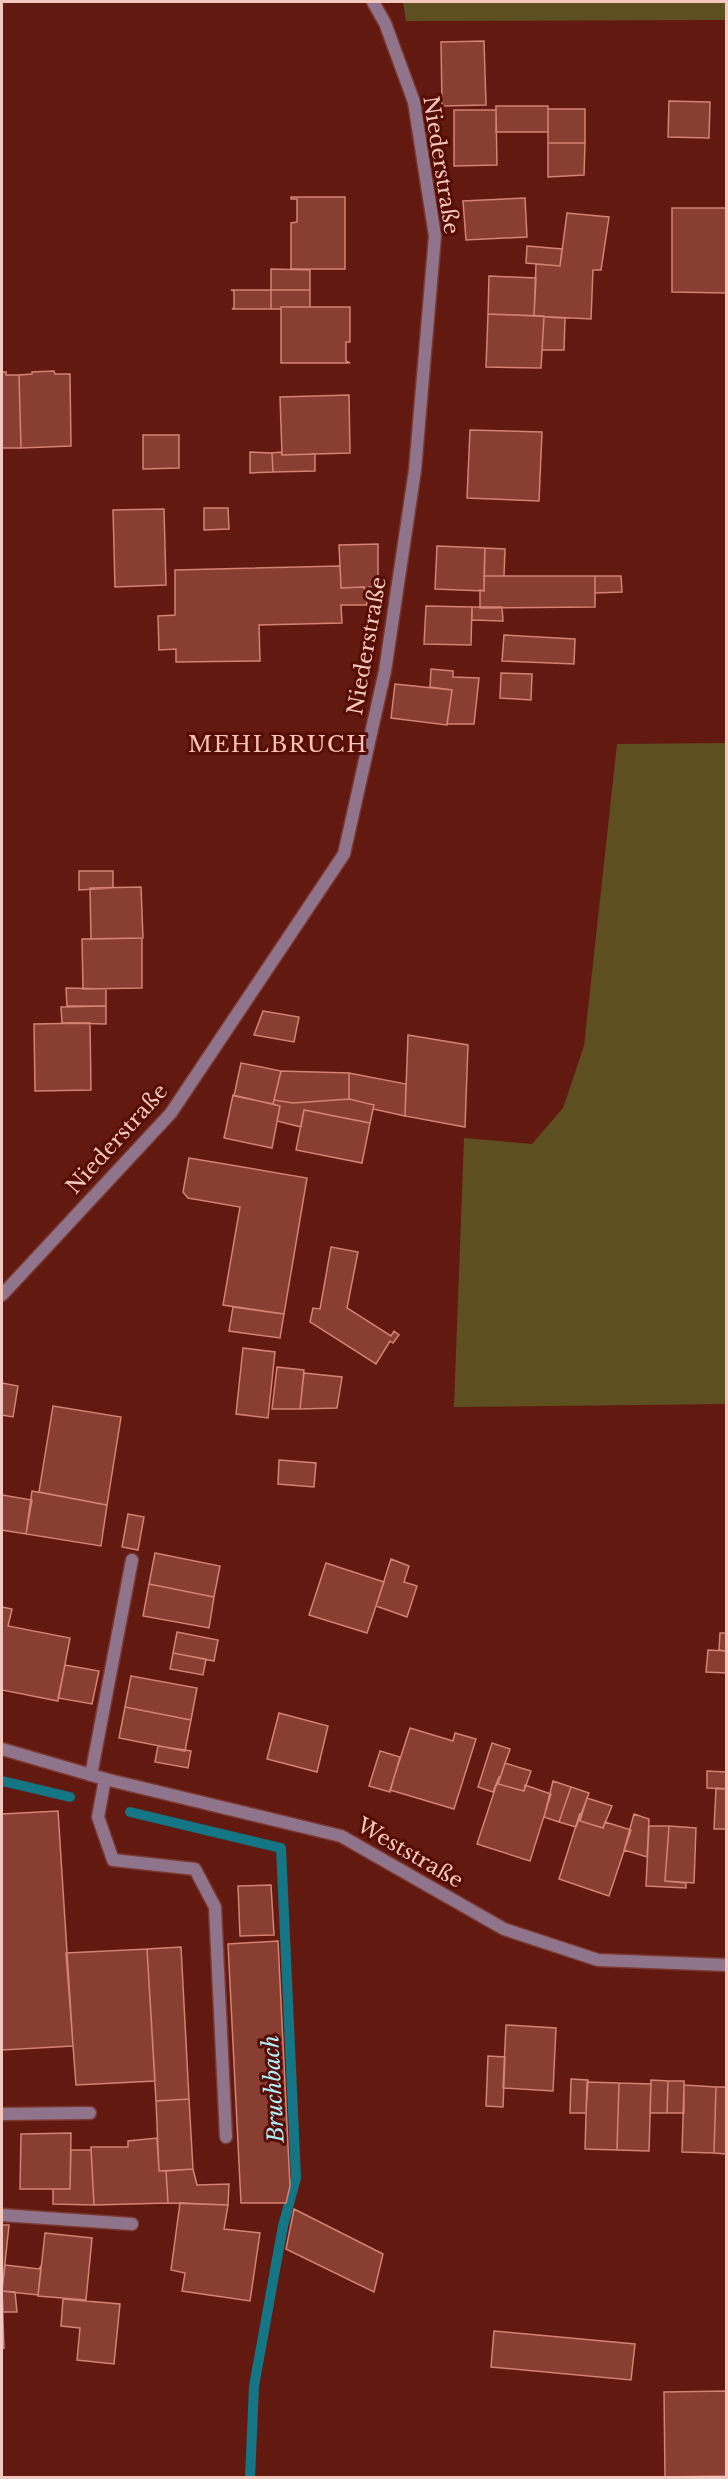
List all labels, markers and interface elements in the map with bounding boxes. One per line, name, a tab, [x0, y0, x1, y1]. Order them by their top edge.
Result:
street label: Niederstraße	[417, 94, 465, 236]
street label: Niederstraße	[342, 575, 392, 717]
district label: MEHLBRUCH	[188, 731, 368, 758]
street label: Niederstraße	[61, 1078, 173, 1200]
street label: Weststraße	[351, 1812, 468, 1894]
water label: Bruchbach	[257, 2034, 290, 2144]

